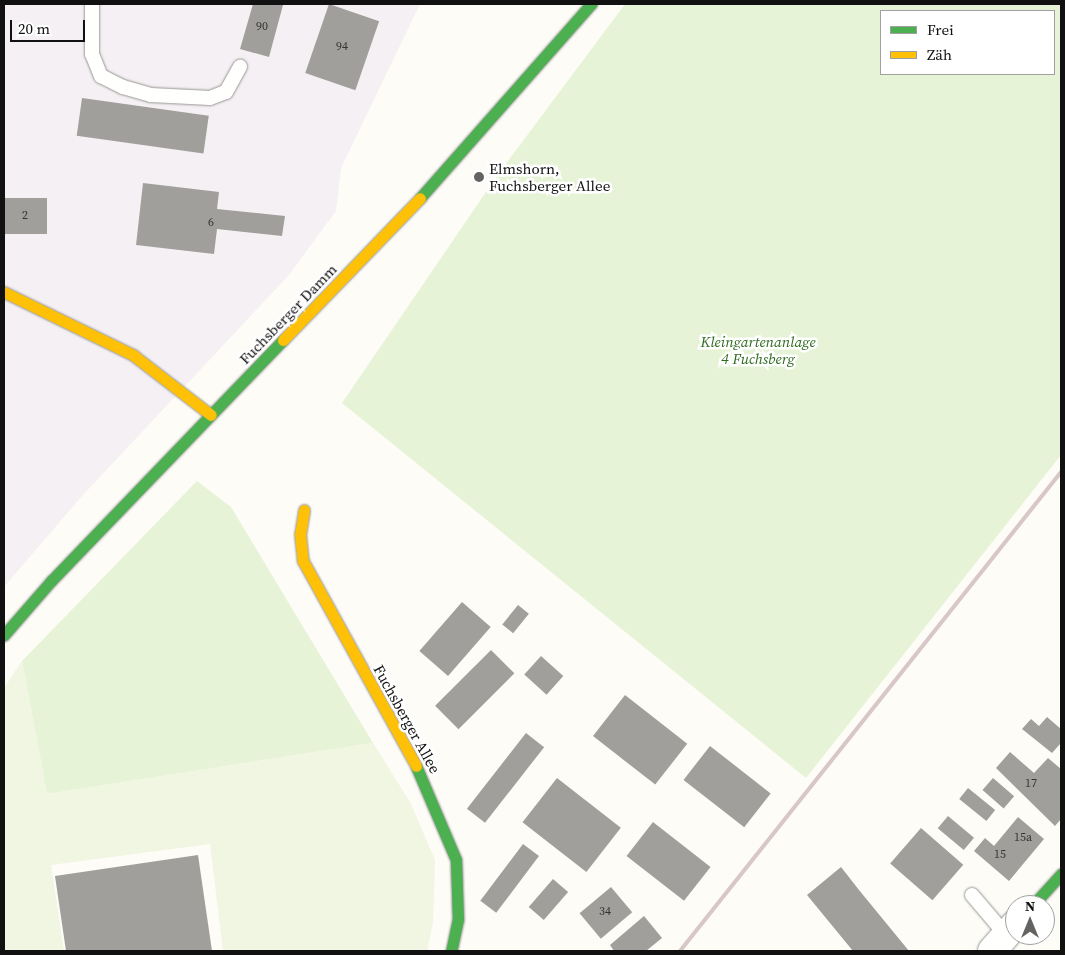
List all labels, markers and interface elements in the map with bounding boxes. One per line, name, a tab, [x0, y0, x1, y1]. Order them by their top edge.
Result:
scale bar	[12, 10, 88, 42]
legend	[880, 10, 1055, 75]
text: 20 m	[18, 18, 50, 39]
text: Frei	[927, 19, 954, 40]
house number: 90	[256, 20, 268, 34]
house number: 94	[336, 40, 348, 54]
text: Zäh	[927, 44, 952, 65]
place label: Elmshorn, Fuchsberger Allee	[489, 159, 610, 194]
marker: Elmshorn, Fuchsberger Allee	[473, 171, 485, 183]
house number: 2	[22, 209, 28, 223]
house number: 6	[208, 216, 214, 230]
street label: Fuchsberger Damm	[236, 260, 340, 368]
park label: Kleingartenanlage 4 Fuchsberg	[700, 332, 816, 367]
street label: Fuchsberger Allee	[370, 662, 444, 776]
house number: 17	[1025, 777, 1037, 791]
house number: 15a	[1014, 831, 1032, 845]
house number: 15	[994, 848, 1006, 862]
north arrow	[1005, 895, 1055, 945]
text: N	[1025, 896, 1035, 916]
house number: 34	[599, 905, 611, 919]

